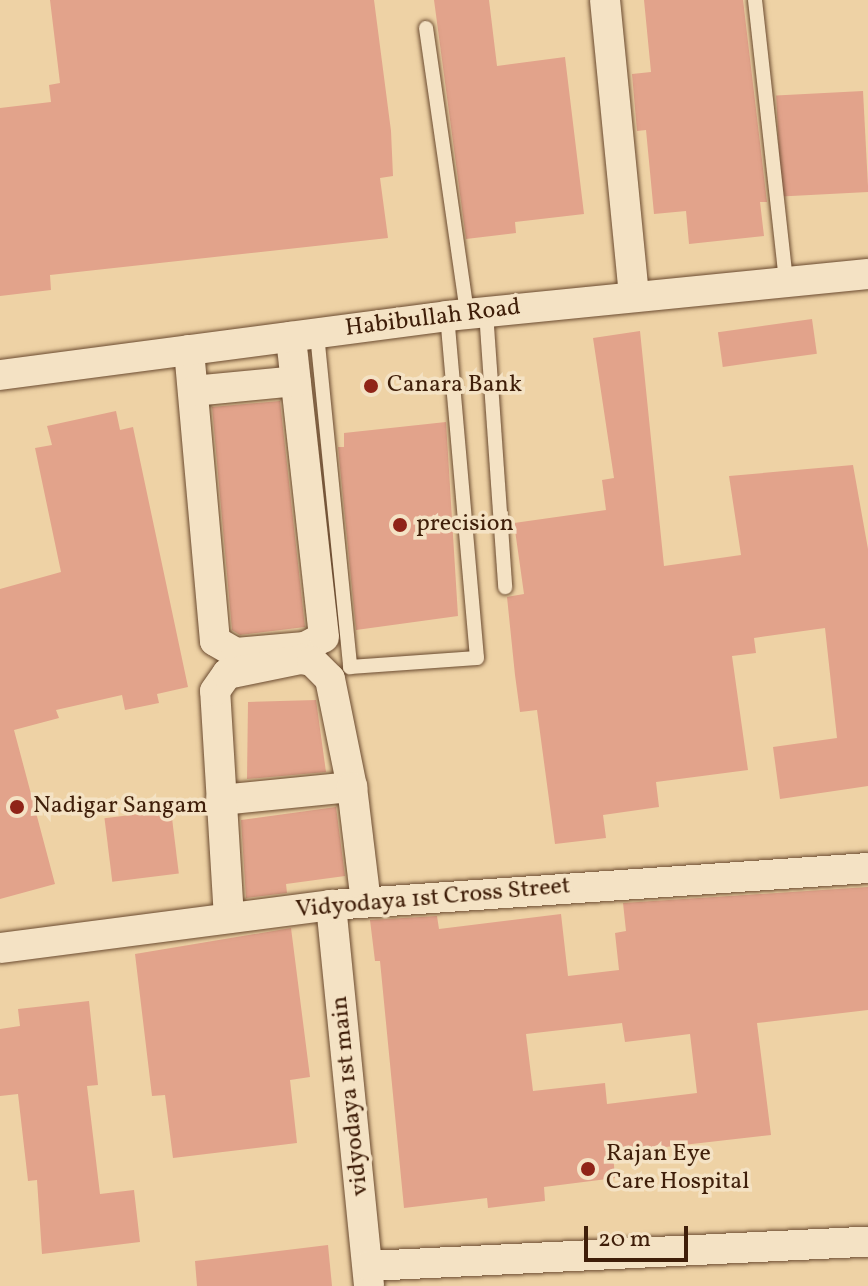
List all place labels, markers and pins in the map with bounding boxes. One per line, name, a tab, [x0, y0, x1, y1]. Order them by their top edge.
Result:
place label: Canara Bank	[387, 372, 522, 400]
marker: Canara Bank	[362, 377, 380, 395]
place label: precision	[416, 511, 514, 539]
marker: precision	[391, 516, 409, 534]
place label: Nadigar Sangam	[33, 793, 208, 821]
marker: Nadigar Sangam	[8, 798, 26, 816]
place label: Rajan Eye Care Hospital	[606, 1141, 749, 1197]
marker: Rajan Eye Care Hospital	[577, 1158, 599, 1180]

